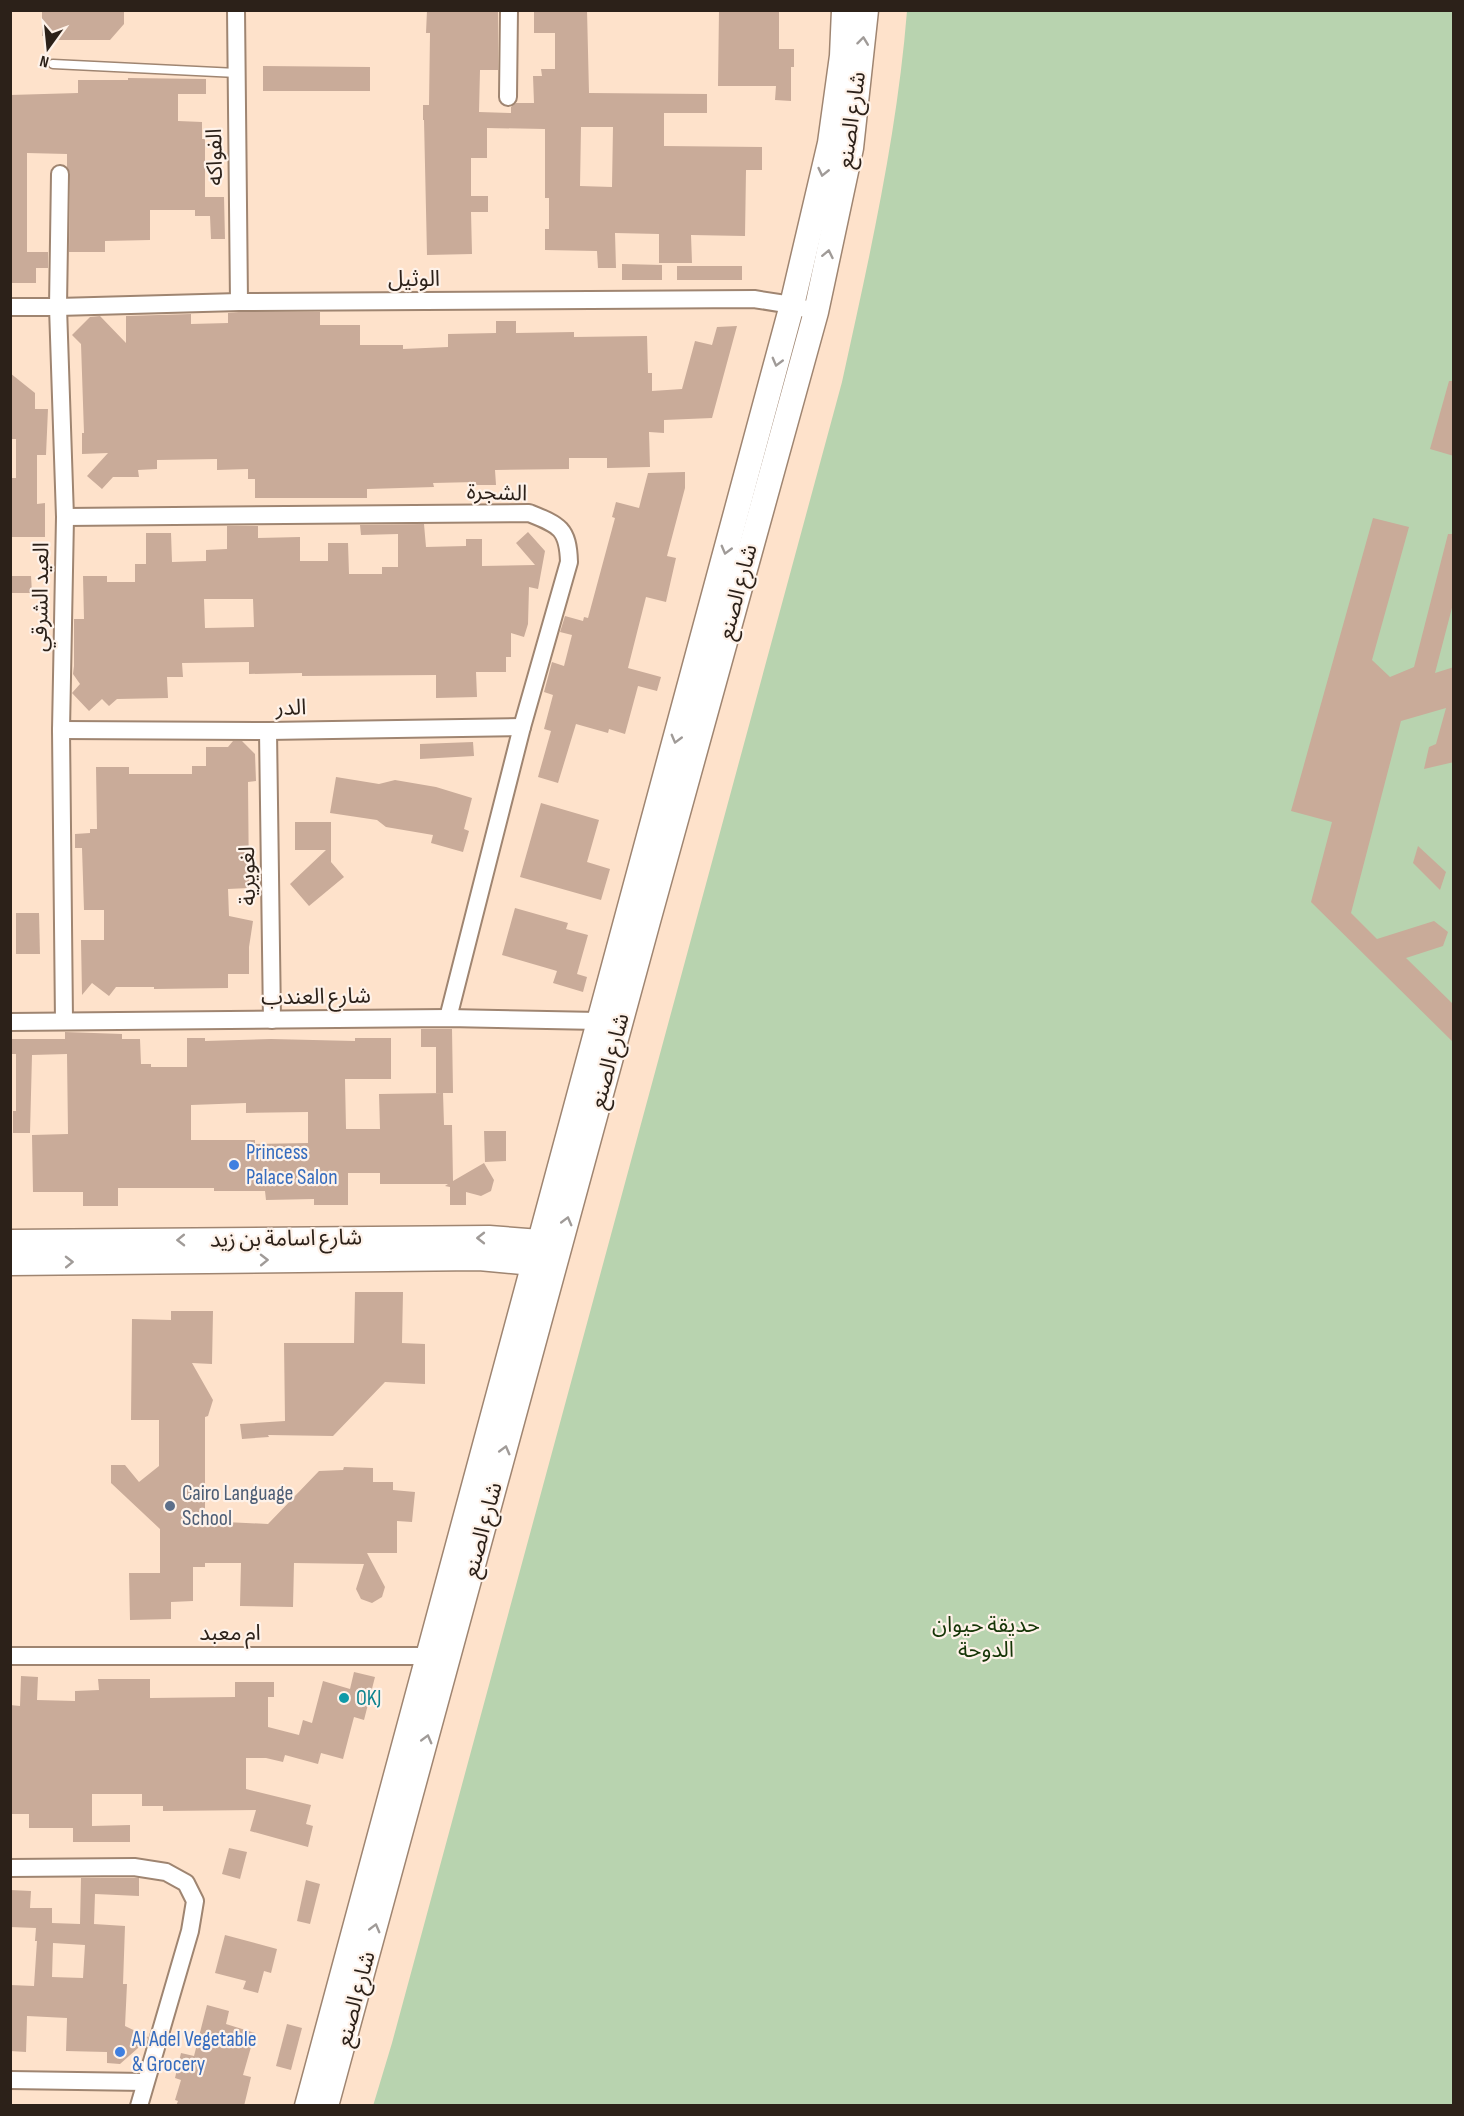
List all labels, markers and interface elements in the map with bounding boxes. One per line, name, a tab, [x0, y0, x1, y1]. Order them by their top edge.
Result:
north arrow	[18, 18, 78, 78]
one-way arrow	[856, 37, 869, 46]
text: N	[38, 51, 51, 71]
street label: شارع الصنع	[832, 70, 874, 170]
street label: الفواكه	[201, 128, 229, 186]
one-way arrow	[817, 167, 830, 177]
one-way arrow	[821, 250, 834, 260]
street label: الوثيل	[388, 266, 440, 293]
one-way arrow	[772, 356, 784, 367]
street label: الشجرة	[466, 478, 528, 508]
street label: شارع الصنع	[712, 541, 766, 643]
street label: العيد الشرقي	[27, 542, 58, 652]
one-way arrow	[721, 545, 734, 555]
street label: الدر	[274, 694, 307, 722]
one-way arrow	[671, 733, 683, 743]
street label: لغويرية	[234, 846, 262, 906]
street label: شارع العندب	[261, 983, 371, 1013]
street label: شارع الصنع	[584, 1010, 638, 1112]
place label: Princess Palace Salon	[246, 1139, 338, 1191]
marker: Princess Palace Salon	[227, 1158, 241, 1172]
one-way arrow	[559, 1216, 572, 1226]
street label: شارع اسامة بن زيد	[210, 1224, 362, 1256]
one-way arrow	[477, 1232, 486, 1244]
one-way arrow	[177, 1234, 186, 1246]
one-way arrow	[259, 1254, 268, 1266]
one-way arrow	[64, 1256, 73, 1268]
one-way arrow	[497, 1445, 510, 1455]
street label: شارع الصنع	[457, 1479, 511, 1581]
place label: Cairo Language School	[182, 1480, 293, 1532]
marker: Cairo Language School	[163, 1499, 177, 1513]
park label: حديقة حيوان الدوحة	[932, 1612, 1040, 1664]
street label: ام معبد	[199, 1620, 261, 1649]
place label: OKJ	[356, 1685, 382, 1712]
marker: OKJ	[337, 1691, 351, 1705]
one-way arrow	[419, 1735, 432, 1745]
one-way arrow	[368, 1923, 381, 1933]
street label: شارع الصنع	[330, 1948, 384, 2050]
place label: Al Adel Vegetable & Grocery	[131, 2026, 257, 2078]
marker: Al Adel Vegetable & Grocery	[113, 2045, 127, 2059]

